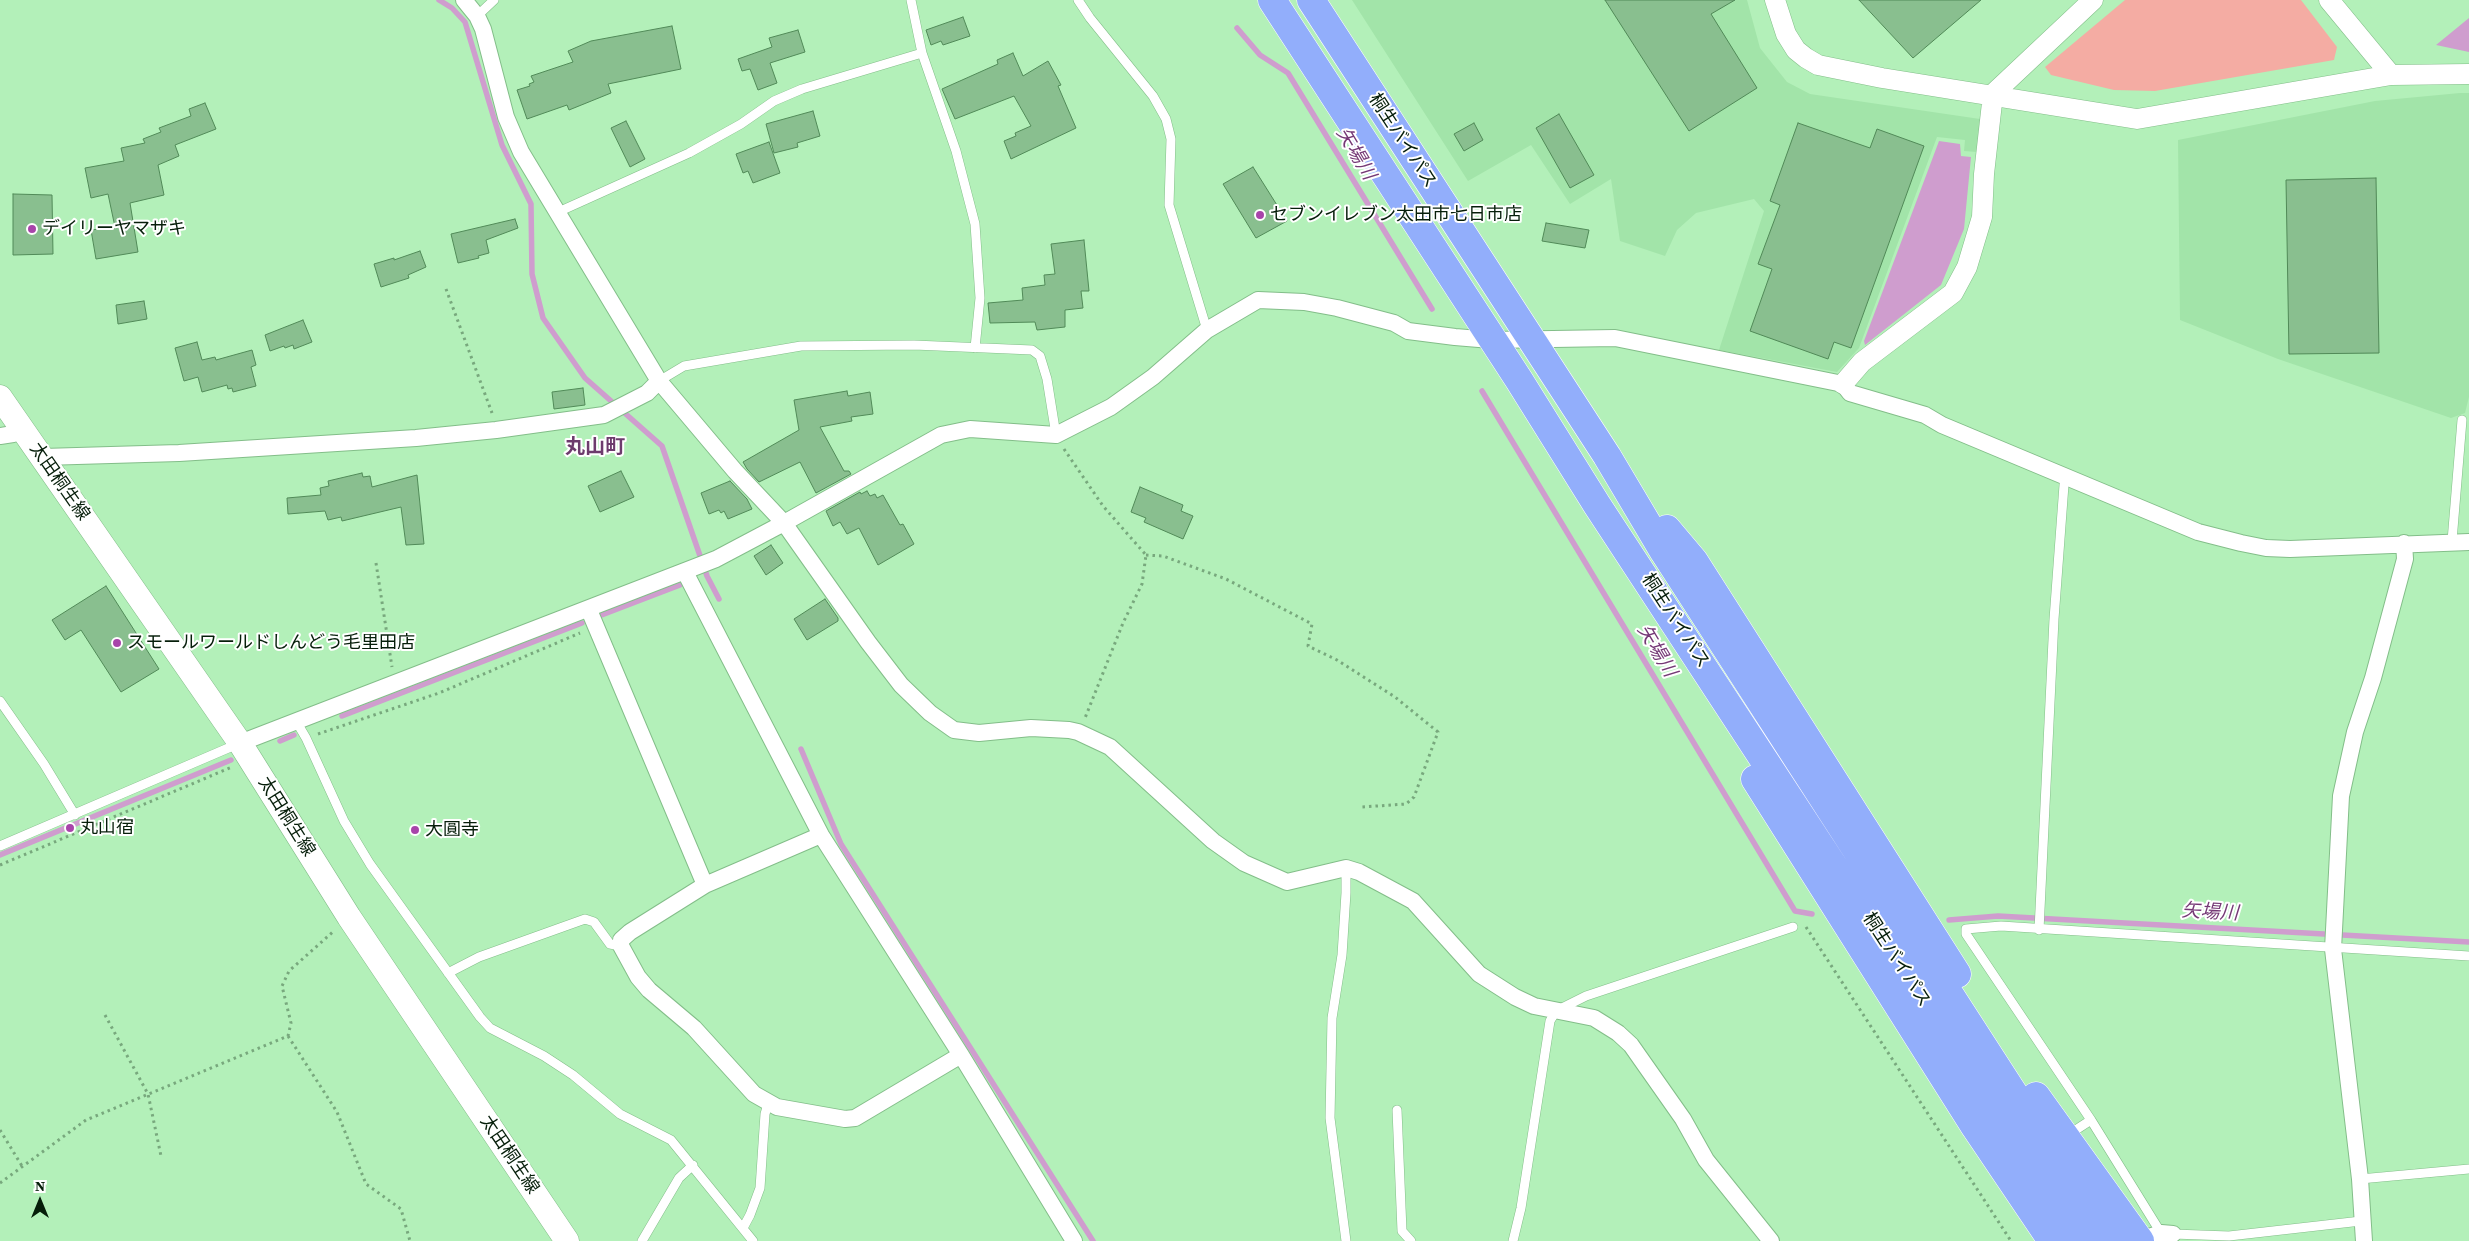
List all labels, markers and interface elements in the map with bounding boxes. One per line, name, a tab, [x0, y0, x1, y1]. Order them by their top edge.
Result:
street label: 桐生バイパス	[1364, 90, 1440, 192]
water label: 矢場川	[1331, 124, 1379, 184]
place label: セブンイレブン太田市七日市店	[1270, 204, 1522, 226]
marker: セブンイレブン太田市七日市店	[1254, 209, 1266, 221]
place label: デイリーヤマザキ	[42, 218, 186, 240]
marker: デイリーヤマザキ	[26, 223, 38, 235]
district label: 丸山町	[565, 436, 625, 460]
street label: 太田桐生線	[24, 439, 94, 525]
street label: 桐生バイパス	[1637, 570, 1713, 672]
water label: 矢場川	[1632, 621, 1680, 681]
place label: スモールワールドしんどう毛里田店	[127, 632, 415, 654]
marker: スモールワールドしんどう毛里田店	[111, 637, 123, 649]
street label: 太田桐生線	[253, 773, 319, 861]
place label: 丸山宿	[80, 817, 134, 839]
place label: 大圓寺	[425, 819, 479, 841]
marker: 丸山宿	[64, 822, 76, 834]
marker: 大圓寺	[409, 824, 421, 836]
water label: 矢場川	[2181, 900, 2239, 926]
street label: 桐生バイパス	[1858, 909, 1934, 1011]
street label: 太田桐生線	[475, 1112, 543, 1198]
north arrow	[15, 1176, 65, 1226]
text: N	[35, 1176, 45, 1196]

